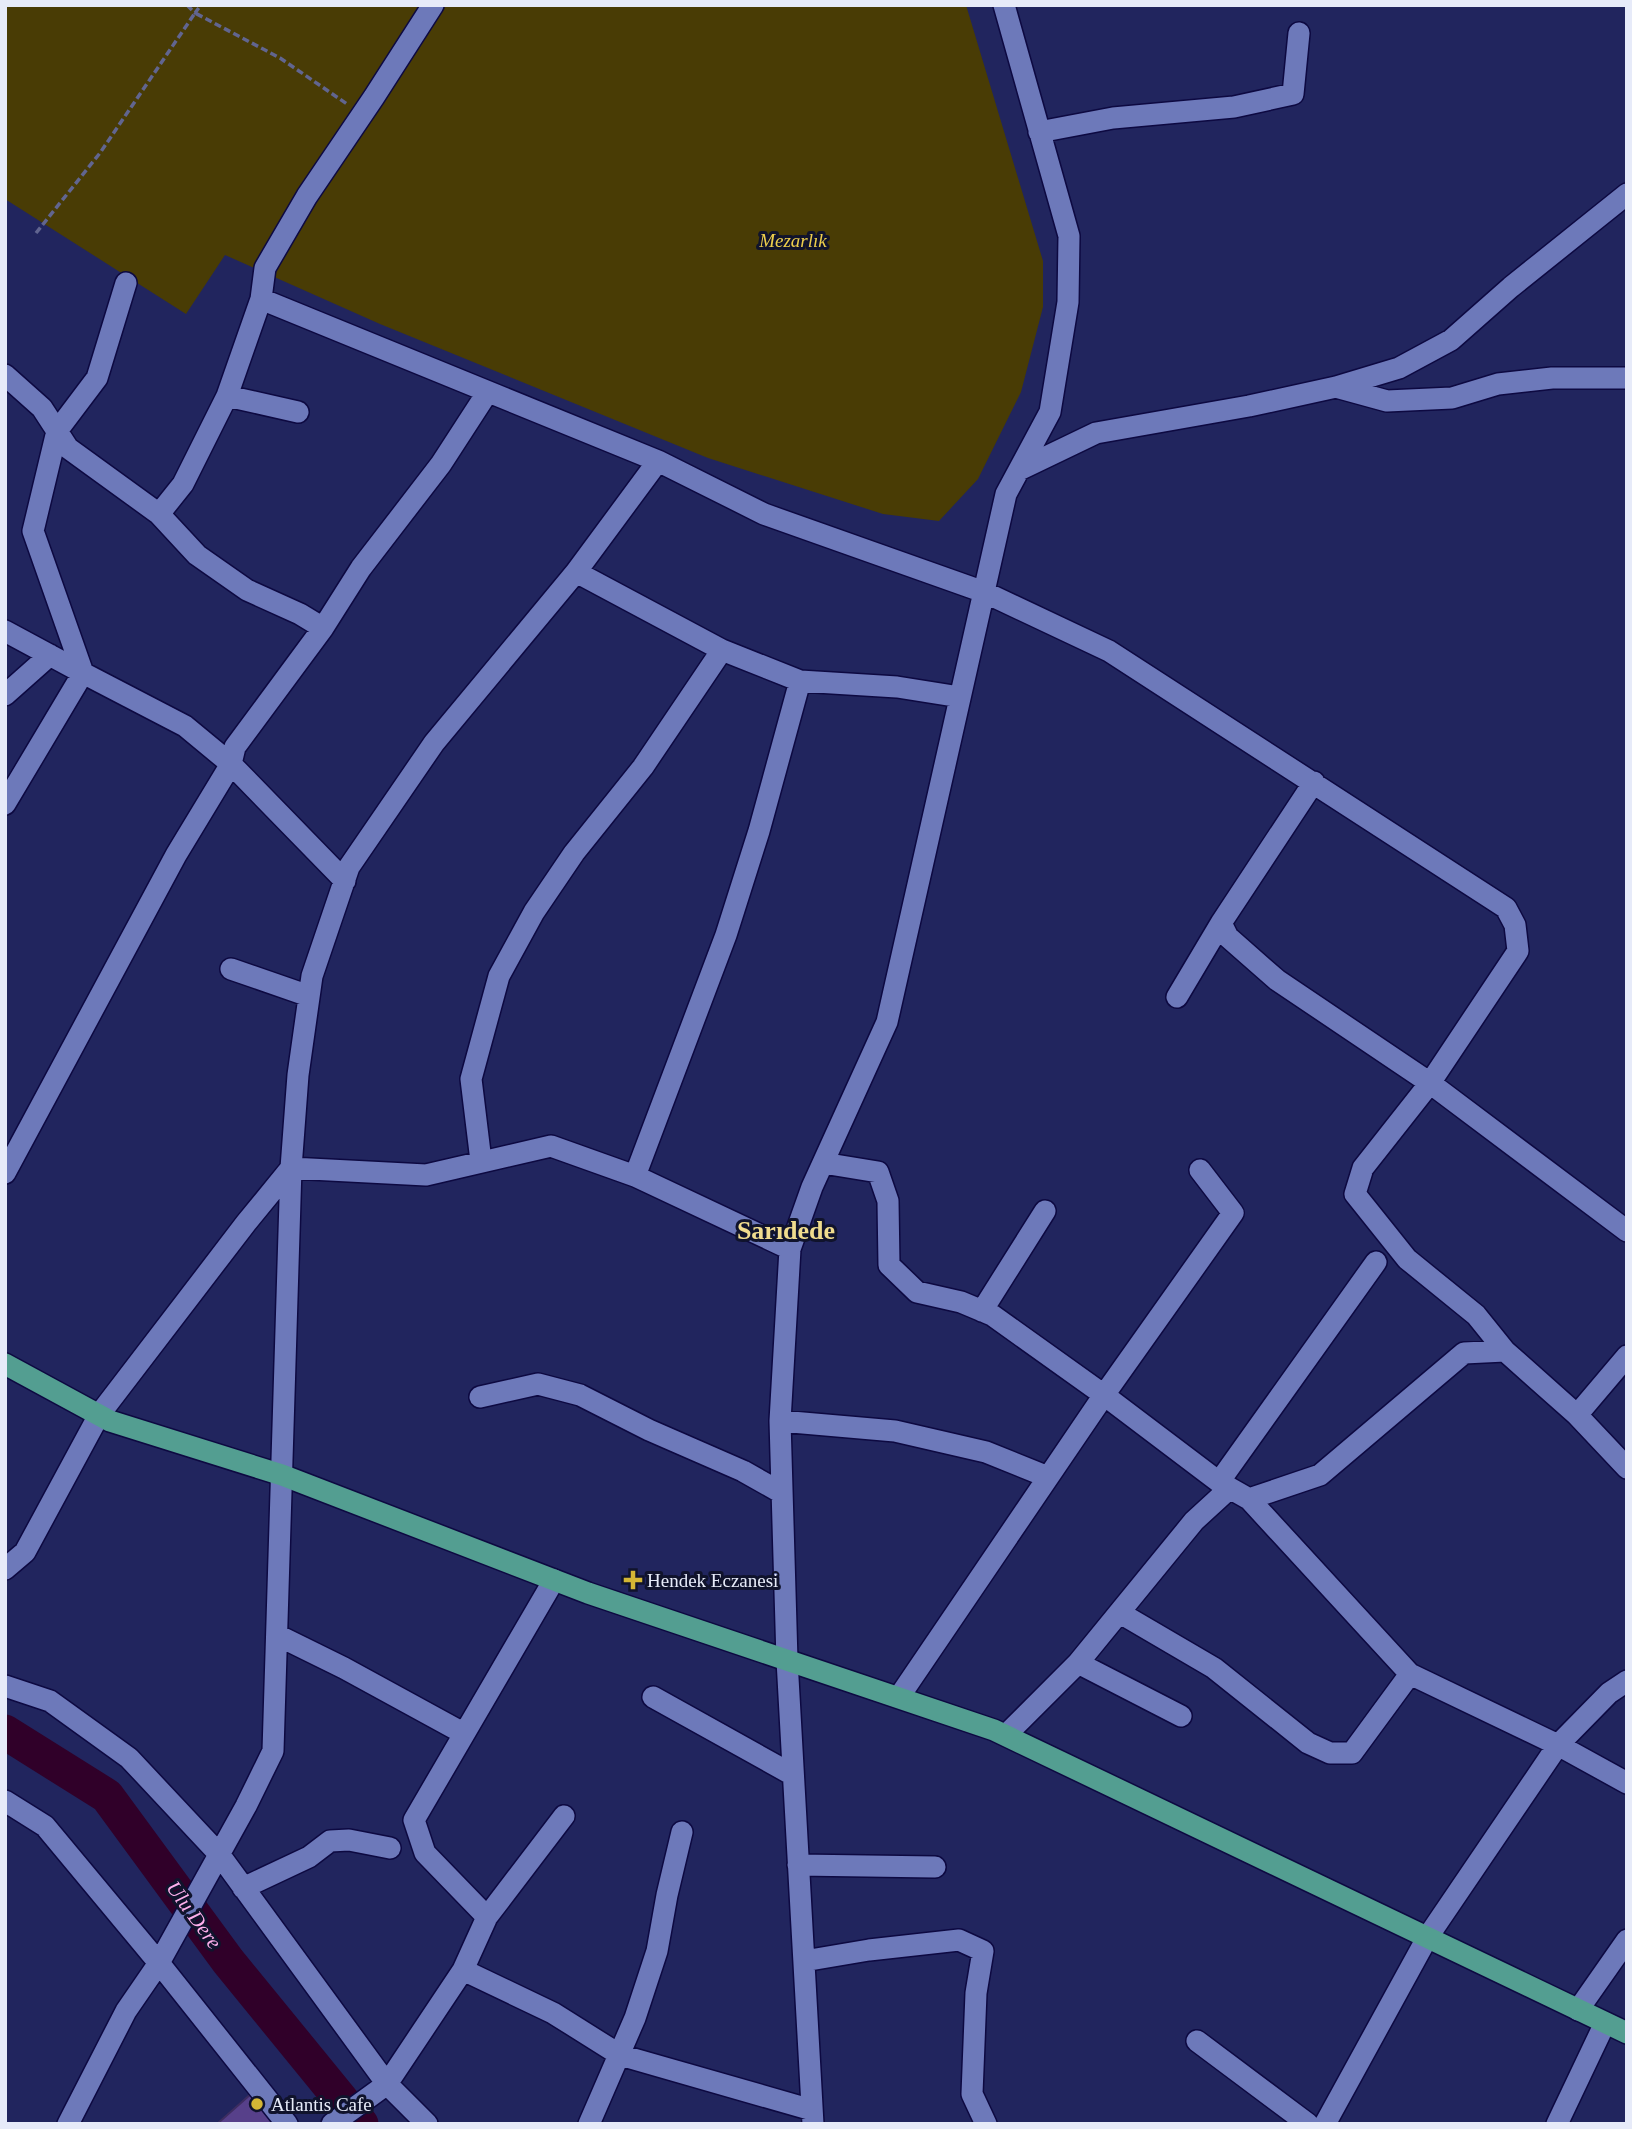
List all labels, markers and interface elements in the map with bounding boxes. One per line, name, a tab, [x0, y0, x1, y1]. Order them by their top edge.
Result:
park label: Mezarlık	[758, 230, 827, 251]
district label: Sarıdede	[737, 1216, 835, 1245]
place label: Hendek Eczanesi	[647, 1570, 778, 1591]
marker: Hendek Eczanesi	[625, 1572, 641, 1588]
water label: Ulu Dere	[161, 1876, 227, 1954]
place label: Atlantis Cafe	[271, 2094, 372, 2115]
marker: Atlantis Cafe	[249, 2096, 265, 2112]

